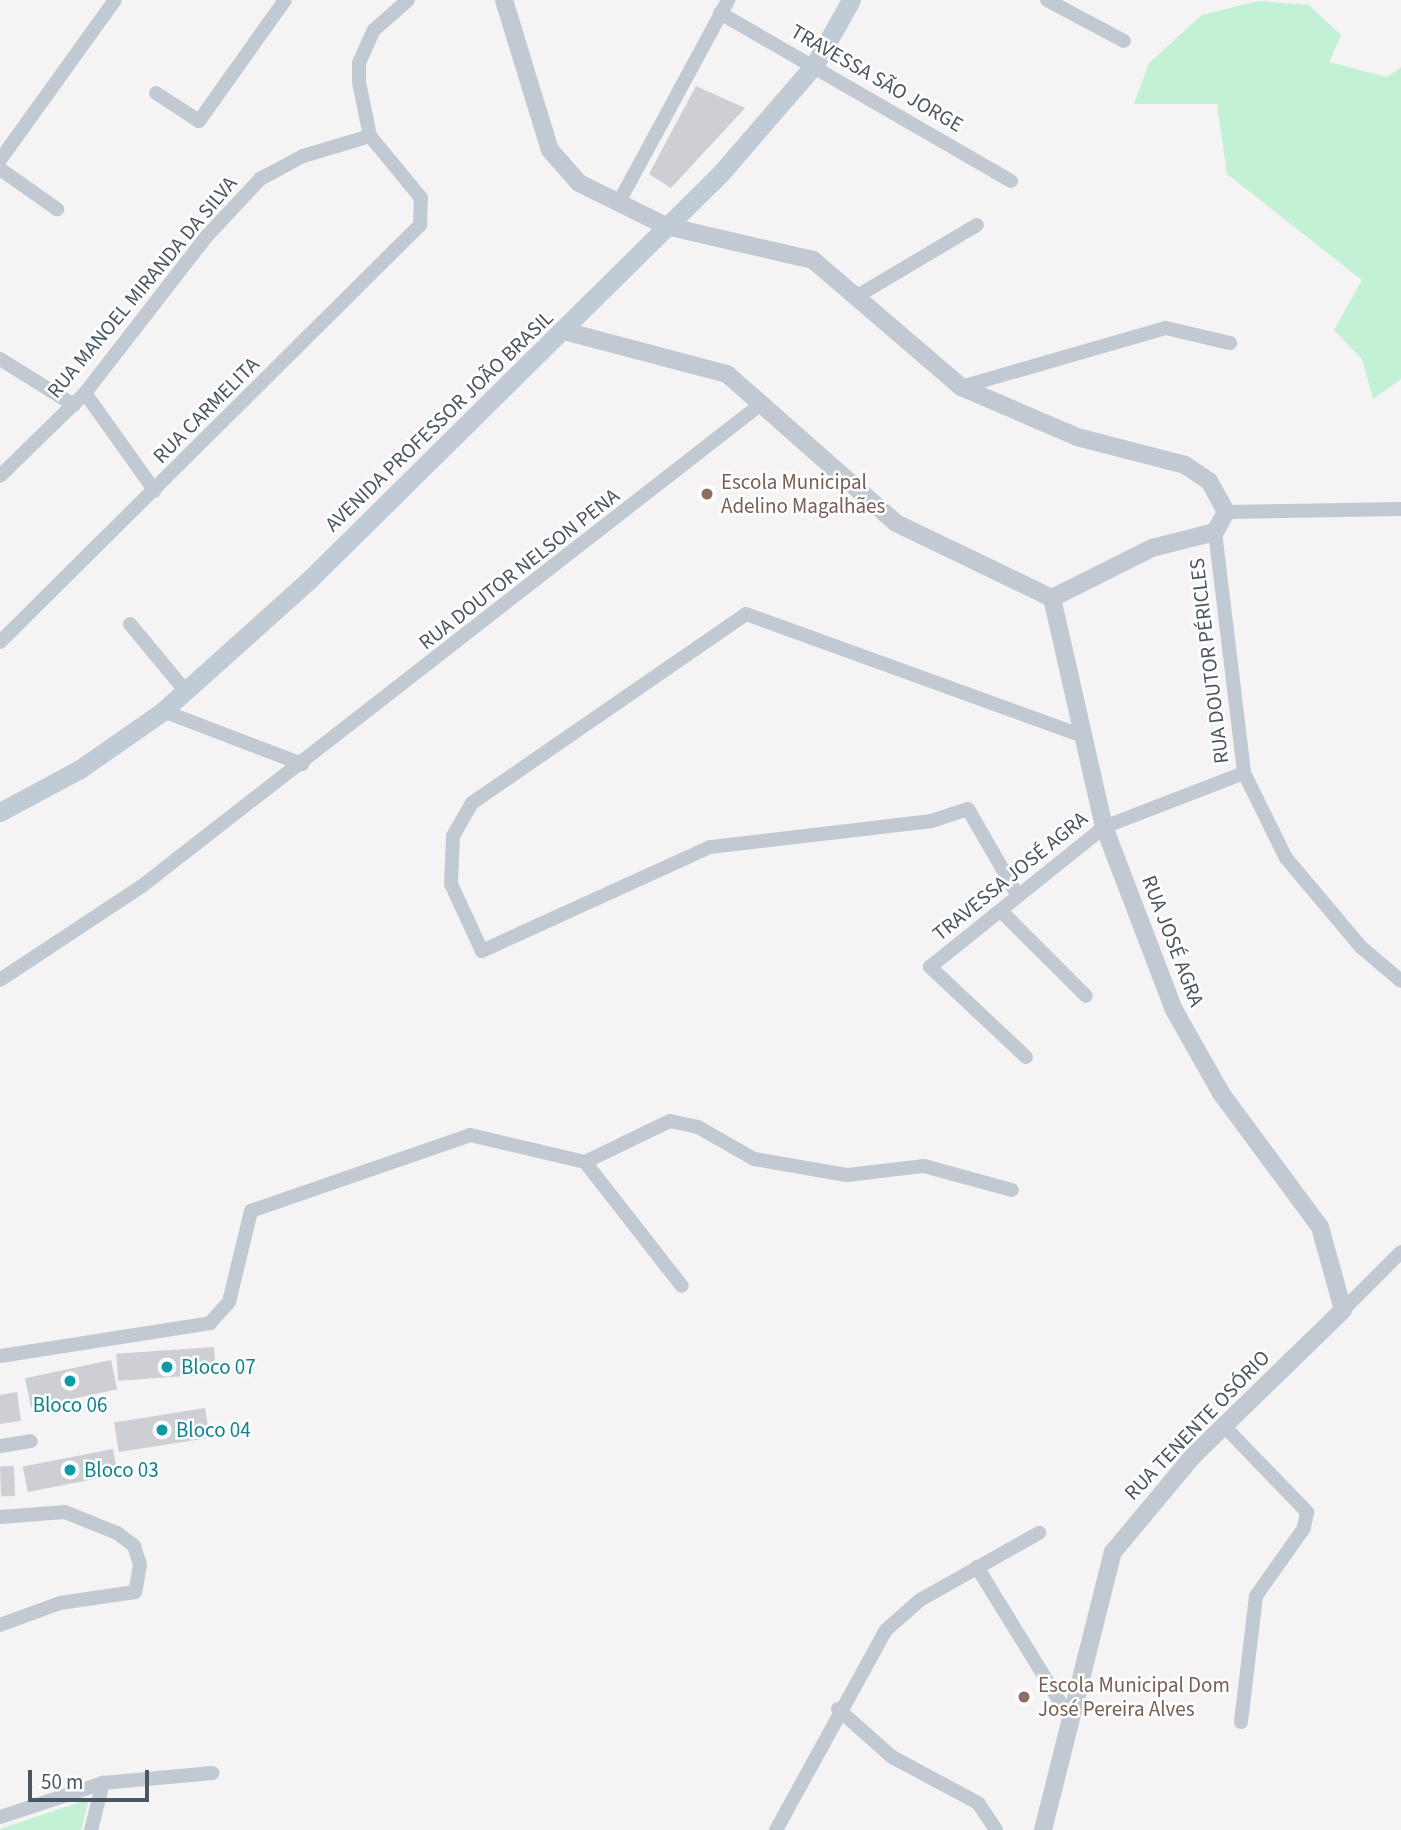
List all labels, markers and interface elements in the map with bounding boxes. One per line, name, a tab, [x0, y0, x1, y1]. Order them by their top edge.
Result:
street label: TRAVESSA SÃO JORGE	[787, 18, 967, 138]
street label: RUA MANOEL MIRANDA DA SILVA	[42, 171, 242, 403]
street label: AVENIDA PROFESSOR JOÃO BRASIL	[320, 305, 558, 537]
street label: RUA CARMELITA	[148, 352, 264, 468]
place label: Escola Municipal Adelino Magalhães	[721, 469, 885, 519]
street label: RUA DOUTOR NELSON PENA	[414, 483, 624, 655]
marker: Escola Municipal Adelino Magalhães	[699, 486, 715, 502]
street label: RUA DOUTOR PÉRICLES	[1184, 557, 1234, 765]
street label: TRAVESSA JOSÉ AGRA	[928, 806, 1092, 946]
street label: RUA JOSÉ AGRA	[1136, 872, 1210, 1010]
street label: RUA TENENTE OSÓRIO	[1119, 1345, 1275, 1505]
place label: Bloco 07	[181, 1354, 256, 1380]
marker: Bloco 07	[159, 1359, 175, 1375]
marker: Bloco 06	[62, 1373, 78, 1389]
place label: Bloco 06	[33, 1392, 107, 1418]
place label: Bloco 04	[176, 1417, 251, 1443]
marker: Bloco 04	[154, 1422, 170, 1438]
place label: Bloco 03	[84, 1457, 159, 1483]
marker: Bloco 03	[62, 1462, 78, 1478]
place label: Escola Municipal Dom José Pereira Alves	[1038, 1672, 1230, 1722]
marker: Escola Municipal Dom José Pereira Alves	[1016, 1689, 1032, 1705]
scale bar	[32, 1756, 152, 1800]
text: 50 m	[41, 1767, 83, 1797]

